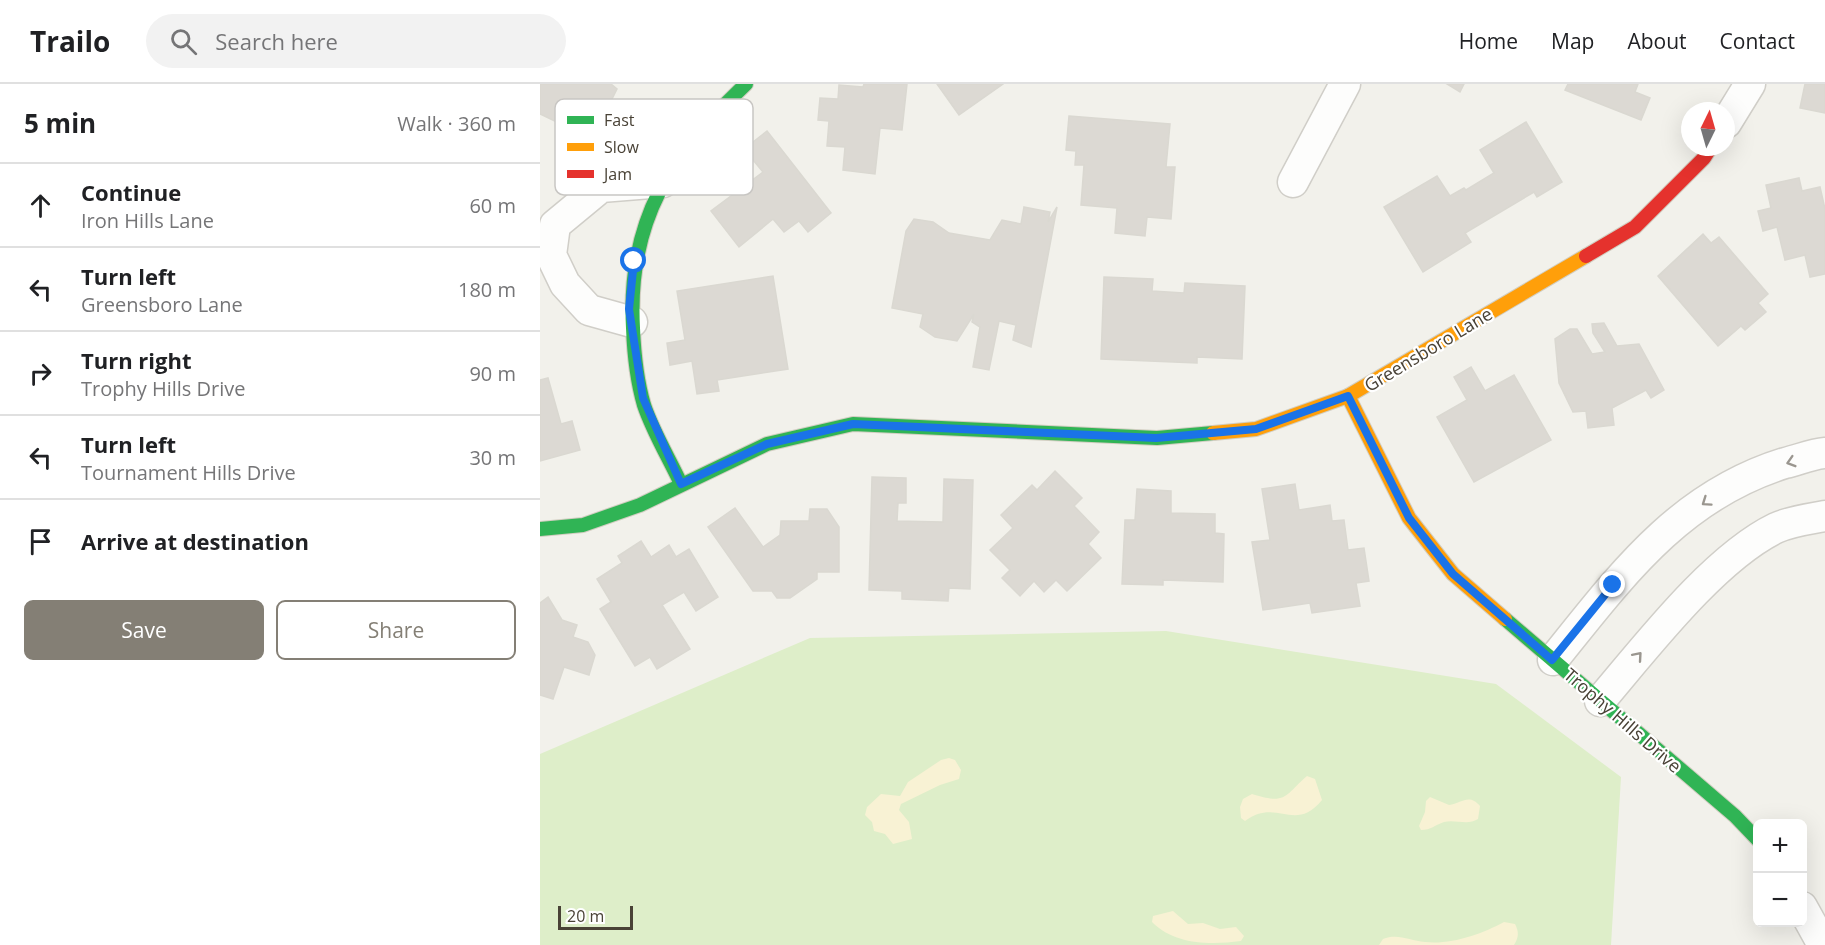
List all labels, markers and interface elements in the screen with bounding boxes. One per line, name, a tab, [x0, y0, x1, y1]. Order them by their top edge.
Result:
search box	[146, 14, 566, 68]
text: Trailo	[30, 22, 110, 60]
icon: search	[167, 25, 200, 58]
text: Search here	[215, 26, 338, 56]
text: Home	[1459, 27, 1518, 55]
text: Map	[1551, 27, 1594, 55]
text: About	[1627, 27, 1687, 55]
text: Contact	[1720, 27, 1795, 55]
legend	[555, 99, 753, 195]
north arrow	[1681, 102, 1735, 156]
text: 5 min	[24, 105, 96, 141]
text: Fast	[604, 109, 635, 131]
text: Walk · 360 m	[397, 110, 516, 137]
text: Slow	[604, 136, 639, 158]
text: Jam	[602, 163, 632, 185]
text: Continue	[81, 177, 181, 207]
icon: ahead	[24, 189, 57, 222]
text: 60 m	[469, 192, 516, 219]
text: Iron Hills Lane	[81, 207, 214, 234]
route start	[620, 247, 646, 273]
text: Turn left	[81, 261, 176, 291]
icon: left	[24, 273, 57, 306]
text: 180 m	[458, 276, 516, 303]
text: Greensboro Lane	[81, 291, 243, 318]
street label: Greensboro Lane	[1359, 301, 1497, 397]
text: Turn right	[81, 345, 192, 375]
icon: right	[24, 357, 57, 390]
text: 90 m	[469, 360, 516, 387]
text: Trophy Hills Drive	[81, 375, 246, 402]
text: Turn left	[81, 429, 176, 459]
icon: left	[24, 441, 57, 474]
text: 30 m	[469, 444, 516, 471]
one-way arrow	[1786, 455, 1797, 467]
text: Tournament Hills Drive	[81, 459, 296, 486]
one-way arrow	[1702, 495, 1713, 506]
icon: arrive	[24, 525, 57, 558]
text: Arrive at destination	[81, 526, 309, 556]
route end	[1599, 571, 1625, 597]
button: Save	[24, 600, 264, 660]
button: Share	[276, 600, 516, 660]
one-way arrow	[1631, 652, 1642, 663]
street label: Trophy Hills Drive	[1559, 662, 1687, 778]
map controls	[1753, 819, 1807, 927]
button: +	[1753, 819, 1807, 873]
button: −	[1753, 873, 1807, 927]
scale bar	[558, 903, 633, 930]
text: 20 m	[567, 905, 604, 927]

